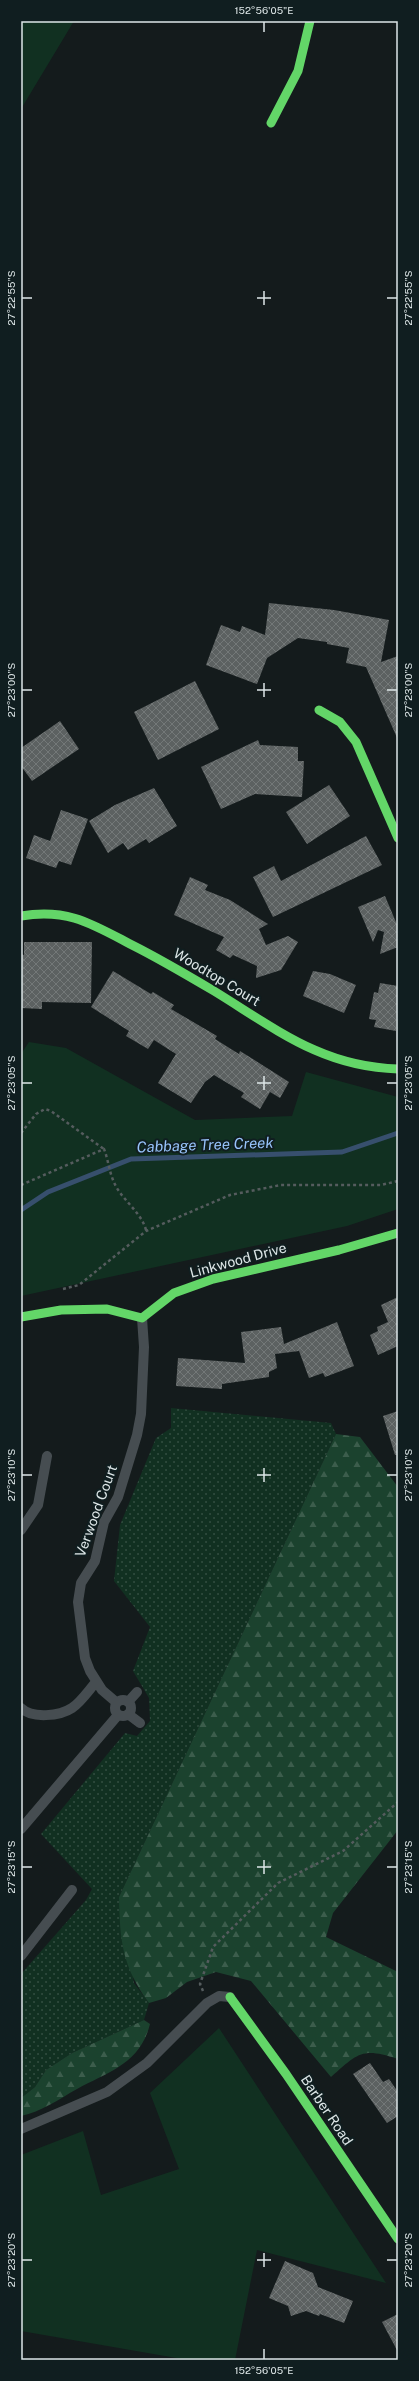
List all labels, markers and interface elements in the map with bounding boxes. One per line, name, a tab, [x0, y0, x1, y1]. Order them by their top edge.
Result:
text: 152°56'05"E	[234, 4, 294, 16]
text: 27°22'55"S	[5, 270, 17, 325]
text: 27°22'55"S	[402, 270, 414, 325]
text: 27°23'00"S	[5, 662, 17, 717]
text: 27°23'00"S	[402, 662, 414, 717]
street label: Woodtop Court	[171, 945, 263, 1009]
text: 27°23'05"S	[5, 1055, 17, 1110]
text: 27°23'05"S	[402, 1055, 414, 1110]
water label: Cabbage Tree Creek	[136, 1134, 275, 1155]
street label: Linkwood Drive	[188, 1239, 288, 1281]
text: 27°23'10"S	[5, 1448, 17, 1501]
text: 27°23'10"S	[402, 1448, 414, 1501]
street label: Verwood Court	[72, 1463, 120, 1559]
text: 27°23'15"S	[5, 1840, 17, 1893]
text: 27°23'15"S	[402, 1840, 414, 1893]
street label: Barber Road	[298, 2072, 356, 2148]
text: 27°23'20"S	[5, 2233, 17, 2287]
text: 27°23'20"S	[402, 2233, 414, 2287]
text: 152°56'05"E	[234, 2364, 294, 2376]

